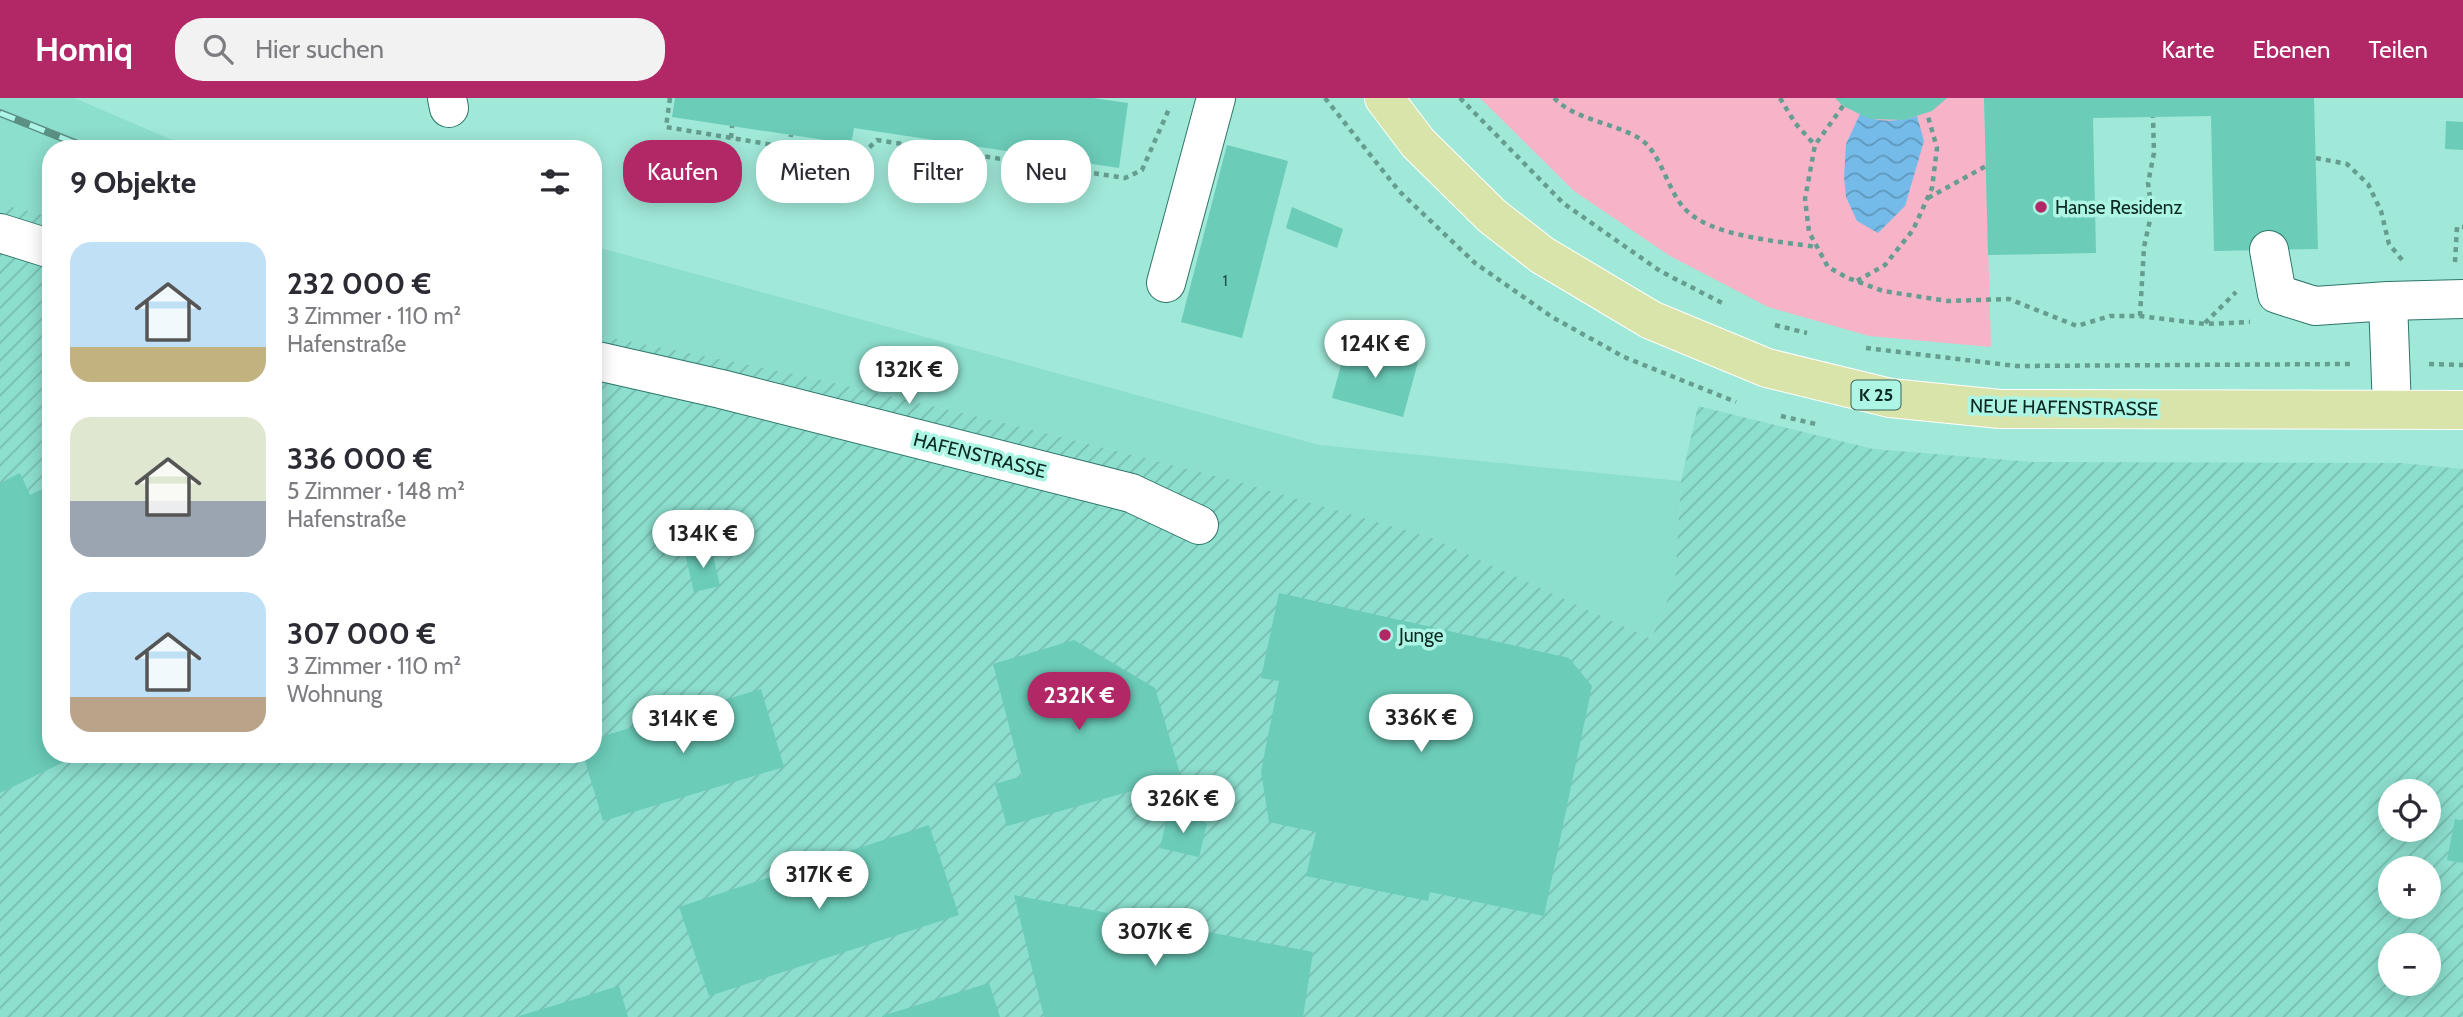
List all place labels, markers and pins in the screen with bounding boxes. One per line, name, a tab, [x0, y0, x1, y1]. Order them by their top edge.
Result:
place label: Hanse Residenz	[2055, 196, 2182, 219]
marker: Hanse Residenz	[2033, 199, 2049, 215]
pin: 124K €	[1318, 320, 1432, 380]
pin: 132K €	[852, 346, 966, 406]
pin: 134K €	[646, 510, 760, 570]
place label: Junge	[1398, 624, 1444, 647]
marker: Junge	[1377, 627, 1393, 643]
pin: 232K €	[1022, 672, 1136, 732]
pin: 336K €	[1364, 694, 1478, 754]
pin: 314K €	[626, 696, 740, 755]
pin: 326K €	[1126, 776, 1240, 835]
pin: 317K €	[762, 852, 876, 911]
pin: 307K €	[1098, 908, 1212, 968]

